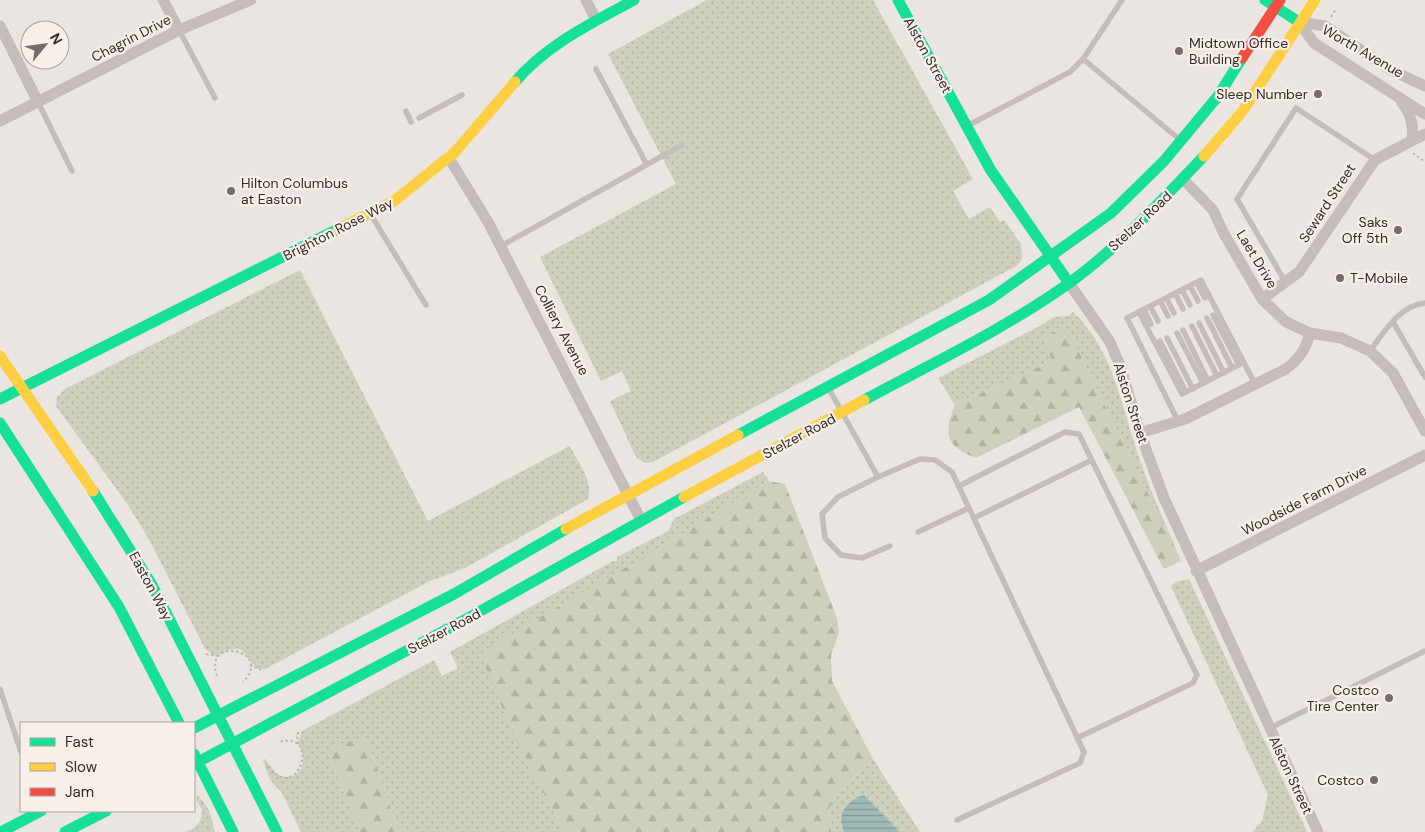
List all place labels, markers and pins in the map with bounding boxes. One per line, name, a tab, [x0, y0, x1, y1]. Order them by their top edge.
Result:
place label: Midtown Office Building	[1189, 34, 1288, 68]
marker: Midtown Office Building	[1173, 45, 1185, 57]
place label: Sleep Number	[1216, 85, 1308, 103]
marker: Sleep Number	[1312, 88, 1324, 100]
place label: Hilton Columbus at Easton	[241, 174, 348, 208]
marker: Hilton Columbus at Easton	[225, 185, 237, 197]
place label: Saks Off 5th	[1342, 213, 1388, 247]
marker: Saks Off 5th	[1392, 224, 1404, 236]
place label: T-Mobile	[1350, 269, 1408, 287]
marker: T-Mobile	[1334, 272, 1346, 284]
place label: Costco Tire Center	[1307, 681, 1379, 715]
marker: Costco Tire Center	[1383, 692, 1395, 704]
place label: Costco	[1317, 771, 1364, 789]
marker: Costco	[1368, 774, 1380, 786]

